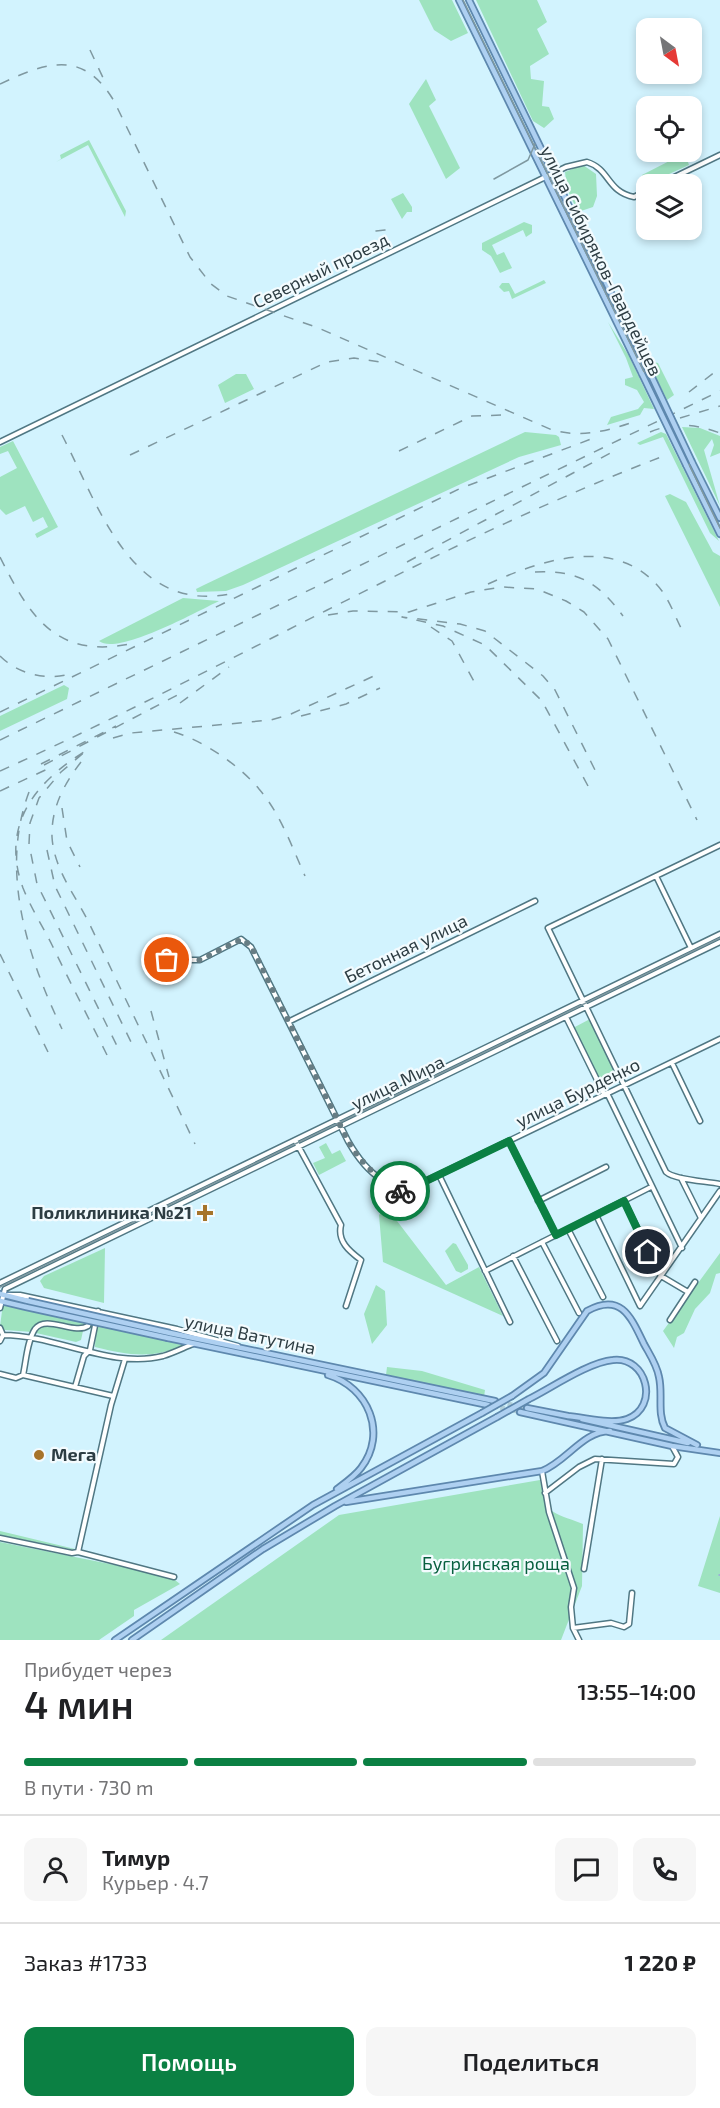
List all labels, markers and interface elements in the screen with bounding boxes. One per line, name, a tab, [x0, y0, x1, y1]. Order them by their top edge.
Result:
north arrow	[636, 18, 702, 84]
map controls	[636, 18, 702, 240]
button: locate	[636, 96, 702, 162]
street label: улица Сибиряков-Гвардейцев	[537, 142, 667, 379]
button: layers	[636, 174, 702, 240]
street label: Северный проезд	[249, 228, 392, 312]
street label: Бетонная улица	[340, 909, 471, 987]
pin	[141, 934, 192, 985]
icon: bag	[150, 943, 183, 976]
street label: улица Мира	[347, 1050, 448, 1114]
street label: улица Бурденко	[512, 1052, 643, 1132]
courier	[370, 1161, 430, 1221]
icon: bike	[384, 1175, 417, 1208]
place label: Поликлиника №21	[31, 1201, 192, 1223]
marker: Поликлиника №21	[196, 1204, 214, 1222]
pin	[622, 1226, 673, 1277]
icon: home	[631, 1235, 664, 1268]
street label: улица Ватутина	[183, 1309, 318, 1359]
place label: Мега	[51, 1443, 96, 1465]
marker: Мега	[32, 1448, 46, 1462]
park label: Бугринская роща	[422, 1552, 570, 1574]
text: Прибудет через	[24, 1657, 172, 1681]
text: 13:55–14:00	[577, 1678, 696, 1704]
text: 4 мин	[24, 1680, 134, 1727]
text: В пути · 730 m	[24, 1775, 154, 1799]
button: person	[24, 1838, 87, 1901]
button: chat	[555, 1838, 618, 1901]
button: phone	[633, 1838, 696, 1901]
text: Тимур	[102, 1844, 170, 1870]
text: Курьер · 4.7	[102, 1870, 209, 1894]
text: Заказ #1733	[24, 1949, 148, 1975]
text: 1 220 ₽	[625, 1949, 696, 1975]
button: Помощь	[24, 2027, 354, 2096]
button: Поделиться	[366, 2027, 696, 2096]

